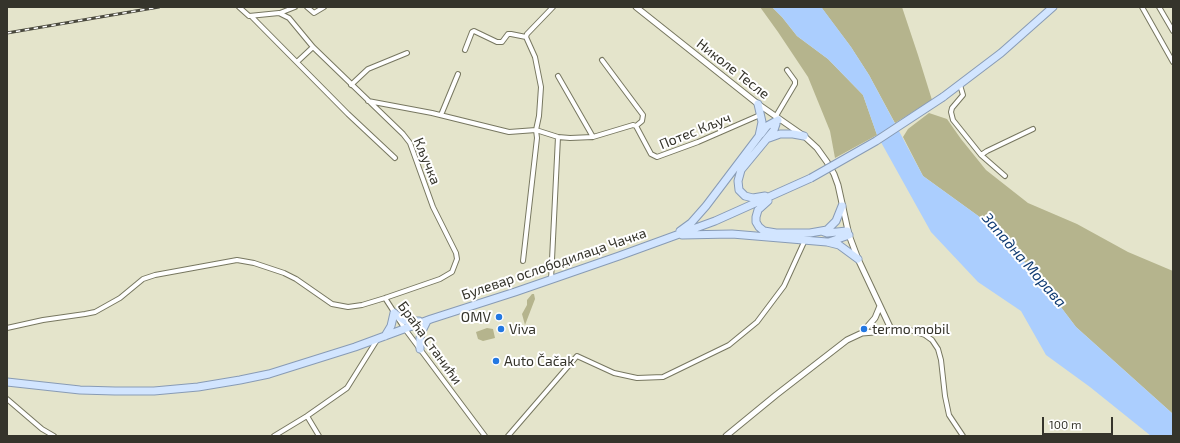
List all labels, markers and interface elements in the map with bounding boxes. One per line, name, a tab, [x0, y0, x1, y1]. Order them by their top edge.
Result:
street label: Николе Тесле	[693, 35, 773, 103]
street label: Потес Кључ	[657, 109, 733, 153]
street label: Кључка	[410, 135, 444, 187]
water label: Западна Морава	[978, 209, 1070, 311]
street label: Булевар ослободилаца Чачка	[459, 224, 649, 304]
street label: Браћа Станићи	[394, 298, 466, 388]
place label: OMV	[461, 309, 491, 325]
marker: OMV	[494, 312, 504, 322]
place label: Viva	[509, 321, 536, 337]
place label: termo mobil	[872, 321, 950, 337]
marker: Viva	[496, 324, 506, 334]
marker: termo mobil	[859, 324, 869, 334]
place label: Auto Čačak	[504, 353, 574, 369]
marker: Auto Čačak	[491, 356, 501, 366]
scale bar	[1044, 409, 1115, 435]
text: 100 m	[1049, 417, 1081, 431]

